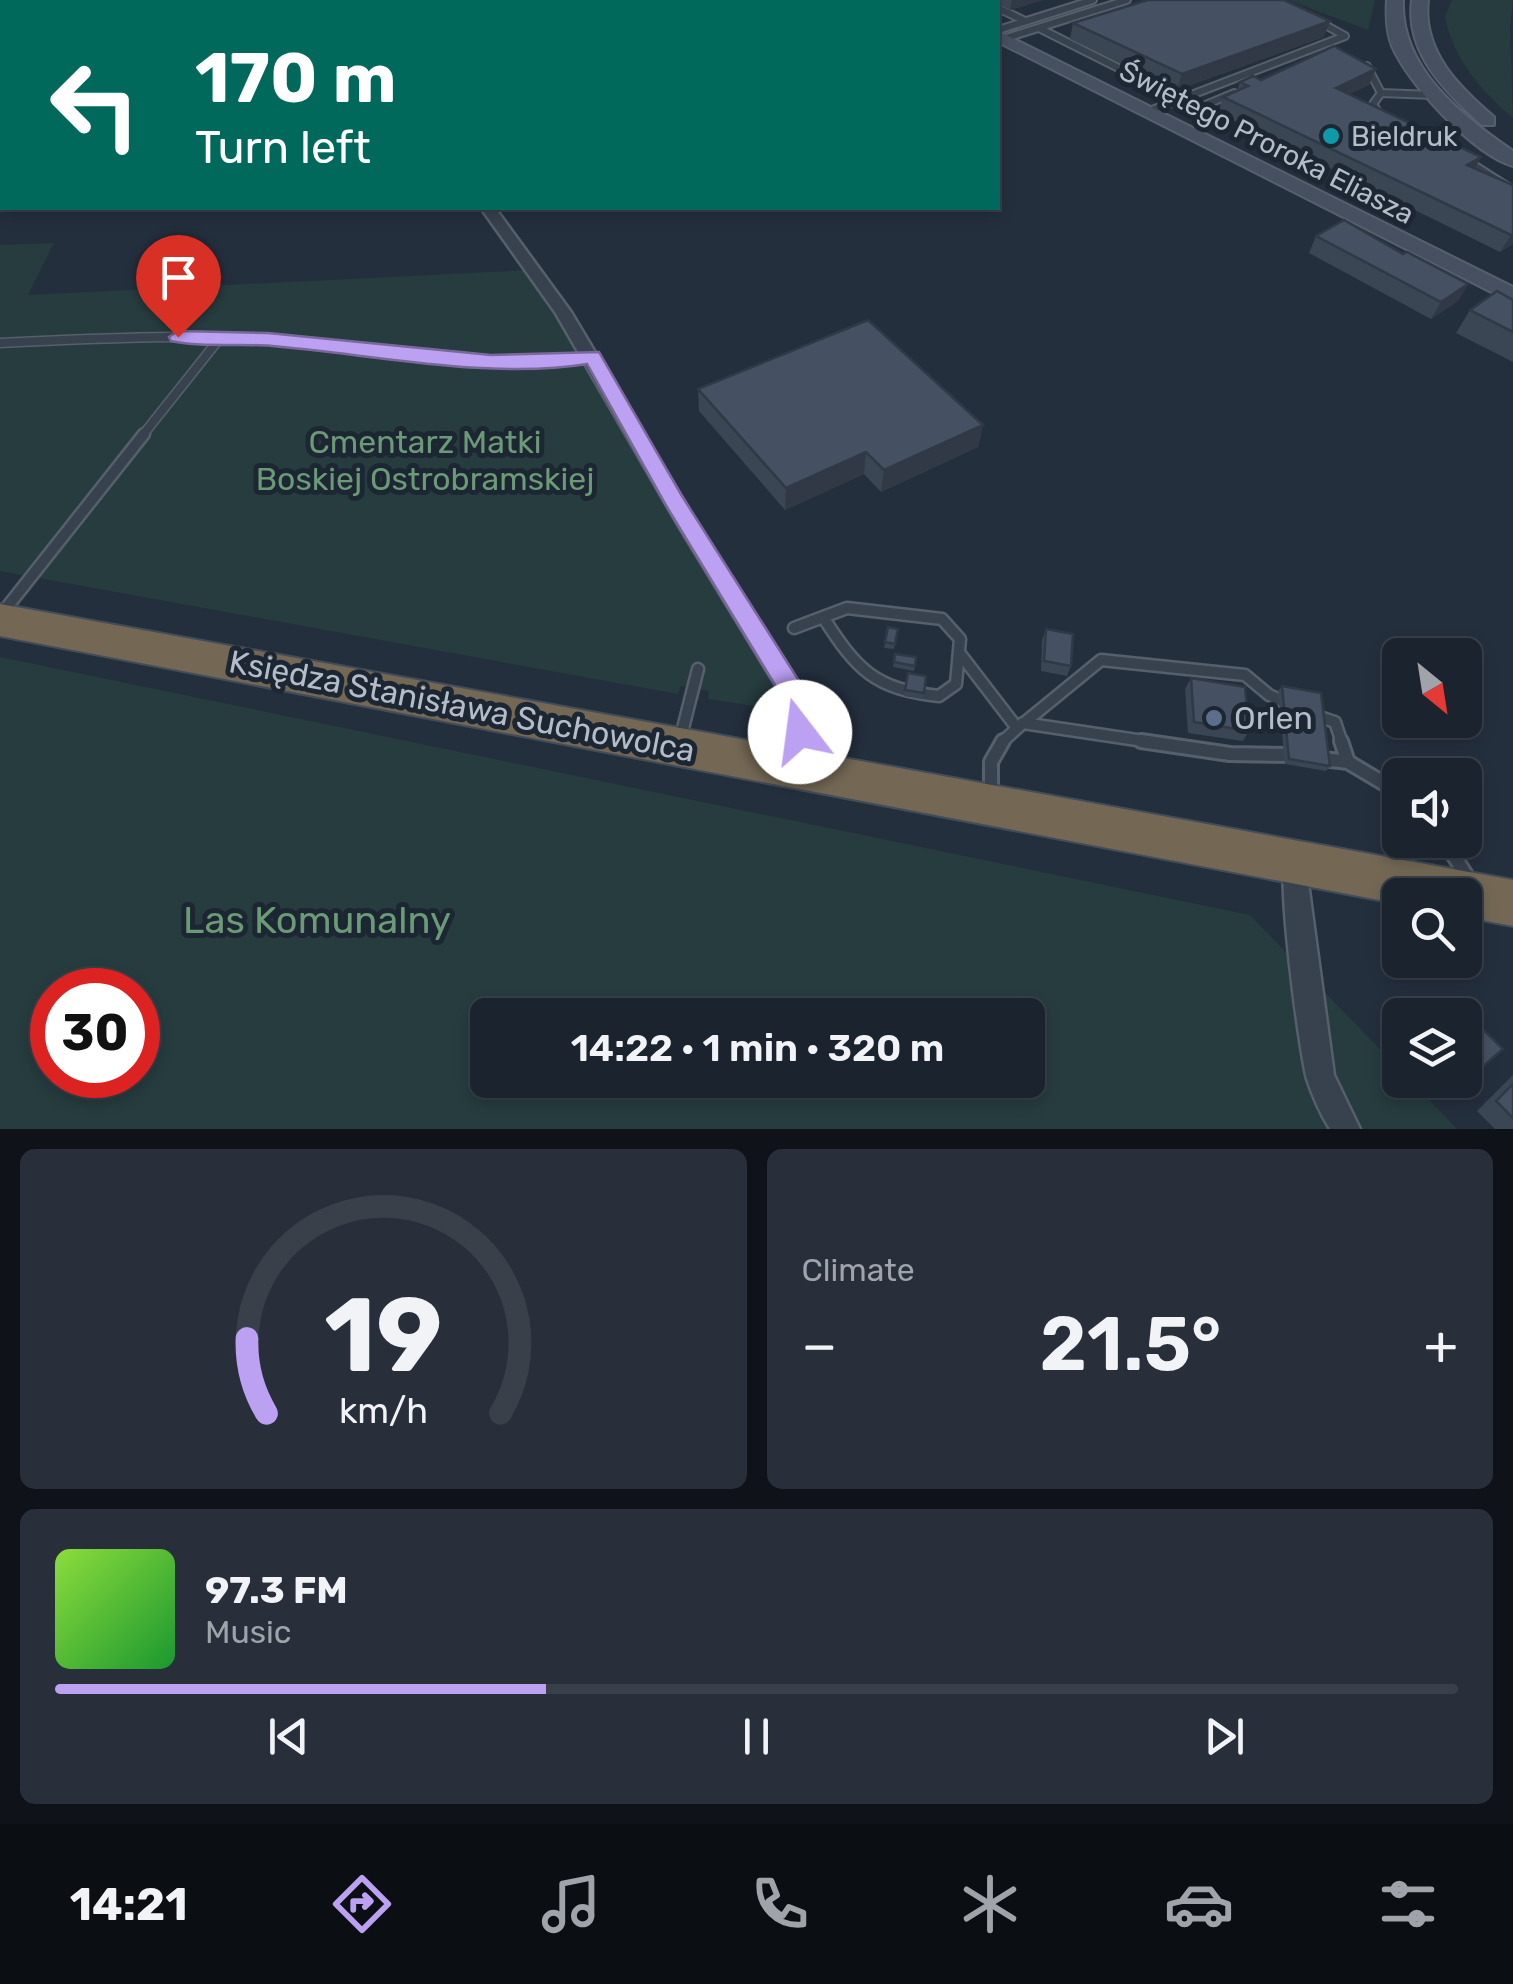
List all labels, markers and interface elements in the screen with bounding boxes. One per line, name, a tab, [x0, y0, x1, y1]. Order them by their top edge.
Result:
text: 170 m	[195, 37, 397, 120]
icon: left	[30, 40, 160, 170]
street label: Świętego Proroka Eliasza	[1114, 54, 1419, 231]
place label: Bieldruk	[1351, 120, 1458, 153]
text: Turn left	[195, 121, 371, 174]
marker: Bieldruk	[1320, 125, 1342, 147]
pin	[136, 235, 221, 338]
icon: arrive	[151, 250, 206, 305]
park label: Cmentarz Matki Boskiej Ostrobramskiej	[256, 423, 594, 498]
north arrow	[1382, 638, 1482, 738]
map controls	[1382, 638, 1482, 1098]
street label: Księdza Stanisława Suchowolca	[226, 642, 698, 770]
position arrow	[748, 680, 852, 784]
place label: Orlen	[1234, 699, 1313, 737]
marker: Orlen	[1203, 707, 1225, 729]
button: sound	[1382, 758, 1482, 858]
button: search	[1382, 878, 1482, 978]
park label: Las Komunalny	[183, 897, 451, 943]
speed limit sign: 30	[30, 968, 160, 1098]
button: layers	[1382, 998, 1482, 1098]
text: 14:22 · 1 min · 320 m	[571, 1025, 944, 1071]
text: Climate	[802, 1251, 915, 1289]
text: 19	[324, 1274, 442, 1397]
text: 21.5°	[1040, 1300, 1221, 1389]
text: −	[802, 1313, 837, 1378]
text: +	[1424, 1313, 1458, 1378]
text: km/h	[339, 1390, 428, 1432]
text: 97.3 FM	[205, 1567, 348, 1613]
text: Music	[205, 1613, 291, 1651]
icon: previous	[261, 1709, 316, 1764]
icon: pause	[729, 1709, 784, 1764]
icon: next	[1197, 1709, 1252, 1764]
icon: directions	[327, 1869, 397, 1939]
icon: music	[536, 1869, 606, 1939]
icon: phone	[745, 1869, 815, 1939]
icon: climate	[955, 1869, 1025, 1939]
icon: car	[1164, 1869, 1234, 1939]
icon: filters	[1373, 1869, 1443, 1939]
text: 14:21	[70, 1878, 188, 1931]

